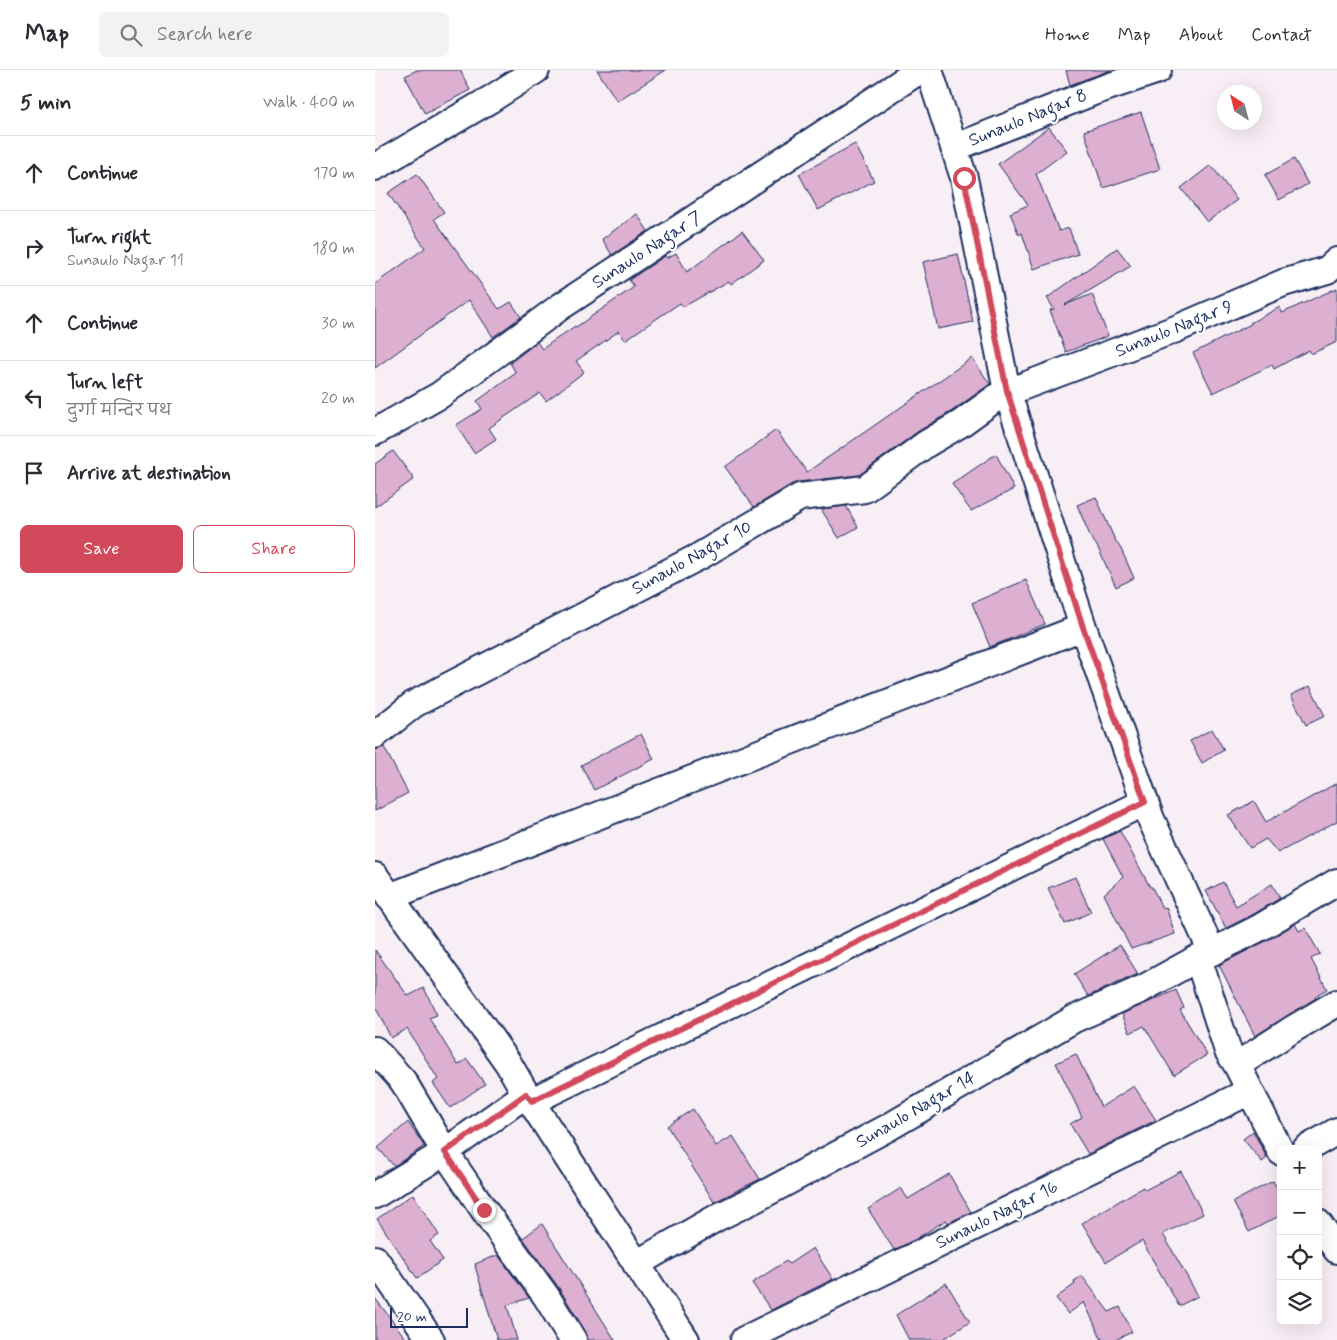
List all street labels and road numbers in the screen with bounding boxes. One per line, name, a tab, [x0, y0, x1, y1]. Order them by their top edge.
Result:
street label: Sunaulo Nagar 8	[965, 83, 1092, 155]
street label: Sunaulo Nagar 7	[587, 205, 708, 296]
street label: Sunaulo Nagar 9	[1112, 294, 1237, 365]
street label: Sunaulo Nagar 10	[628, 515, 757, 603]
street label: Sunaulo Nagar 14	[852, 1066, 981, 1156]
street label: Sunaulo Nagar 16	[932, 1175, 1063, 1257]

